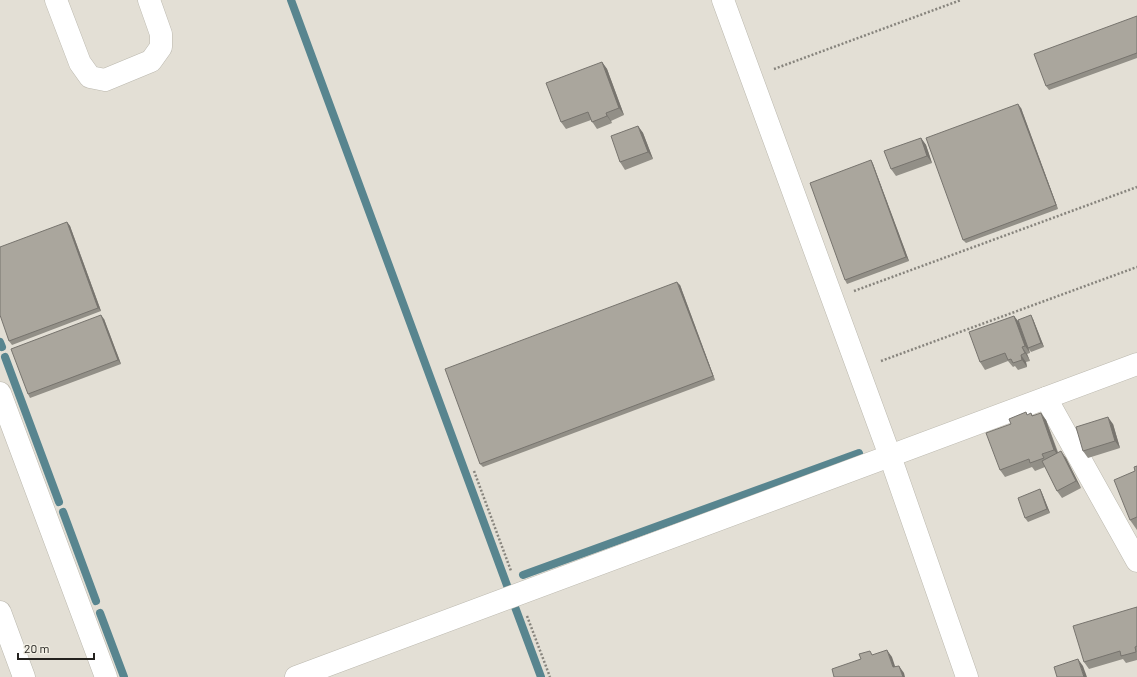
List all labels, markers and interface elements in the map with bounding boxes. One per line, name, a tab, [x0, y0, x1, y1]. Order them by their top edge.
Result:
scale bar	[18, 635, 94, 661]
text: 20 m	[24, 641, 50, 655]

